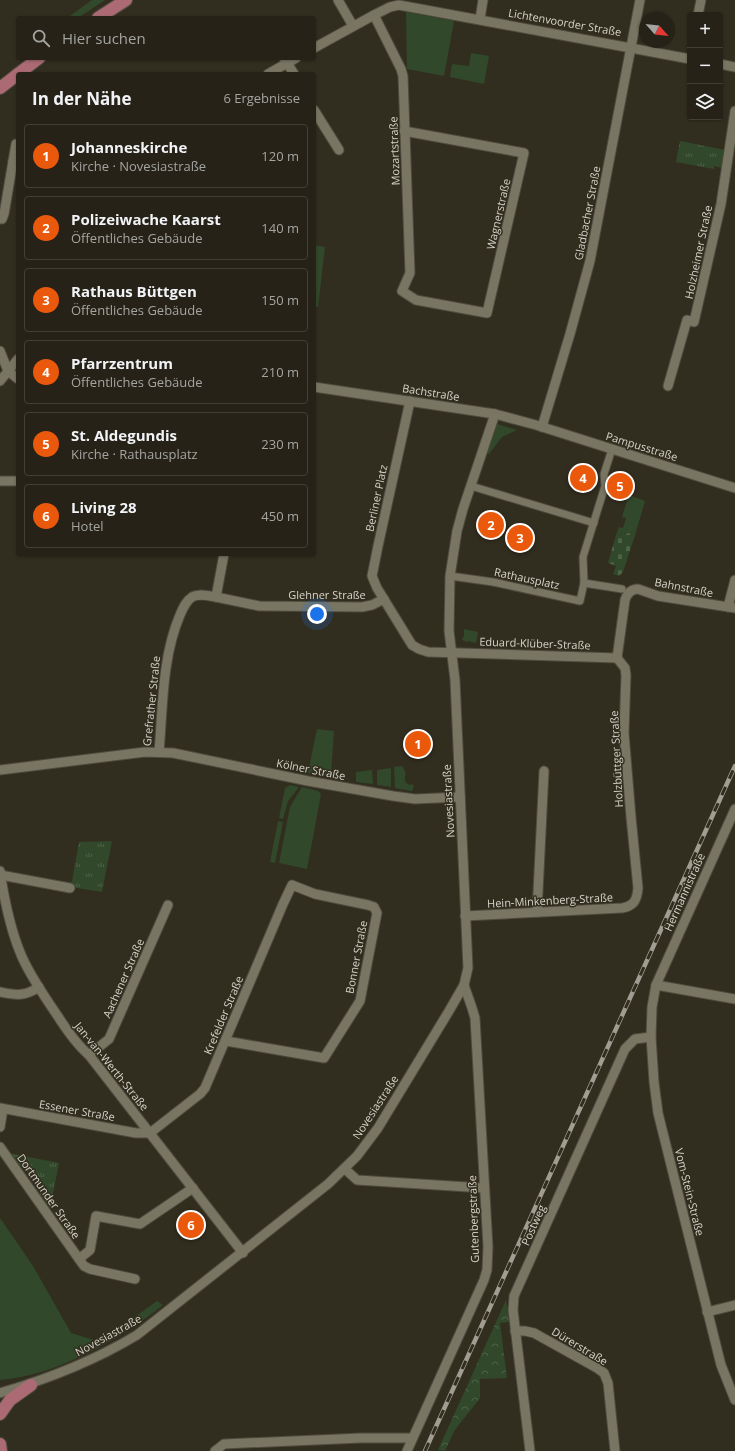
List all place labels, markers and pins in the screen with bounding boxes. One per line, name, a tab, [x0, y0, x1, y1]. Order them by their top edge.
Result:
pin: 4	[570, 463, 596, 493]
pin: 5	[607, 471, 633, 501]
pin: 2	[478, 510, 504, 540]
pin: 3	[507, 523, 533, 553]
pin: 1	[405, 729, 431, 759]
pin: 6	[178, 1210, 204, 1240]

